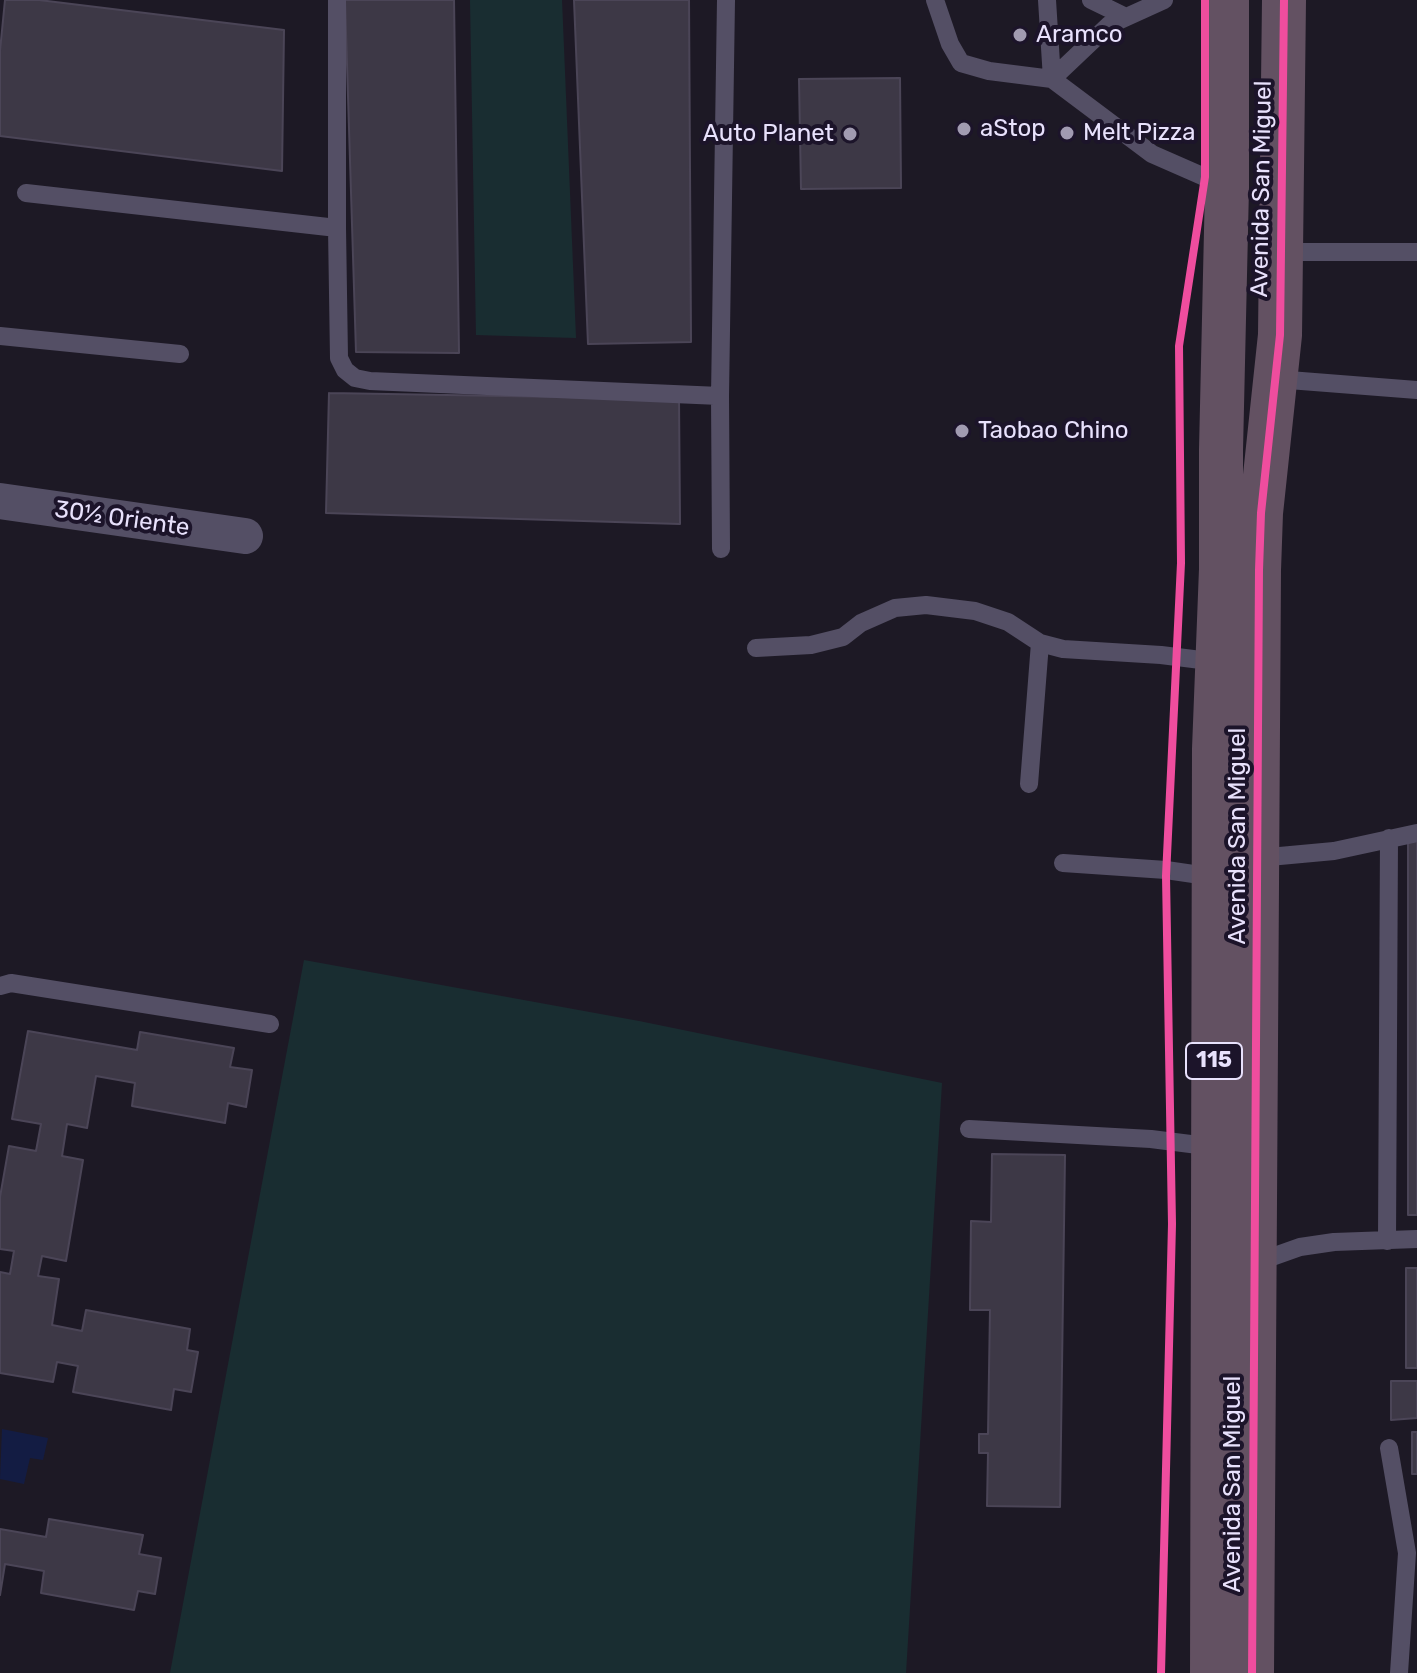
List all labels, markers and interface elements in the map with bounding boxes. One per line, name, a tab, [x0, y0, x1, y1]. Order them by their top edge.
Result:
place label: Aramco	[1036, 21, 1123, 49]
marker: Aramco	[1011, 26, 1029, 44]
street label: Avenida San Miguel	[1246, 80, 1278, 298]
place label: aStop	[980, 115, 1046, 143]
place label: Melt Pizza	[1083, 119, 1195, 147]
place label: Auto Planet	[703, 120, 834, 148]
marker: aStop	[955, 120, 973, 138]
marker: Melt Pizza	[1058, 124, 1076, 142]
marker: Auto Planet	[841, 125, 859, 143]
place label: Taobao Chino	[978, 417, 1129, 445]
marker: Taobao Chino	[953, 422, 971, 440]
street label: 30½ Oriente	[53, 495, 191, 543]
street label: Avenida San Miguel	[1224, 728, 1252, 944]
road number: 115	[1186, 1043, 1242, 1079]
street label: Avenida San Miguel	[1219, 1376, 1247, 1592]

